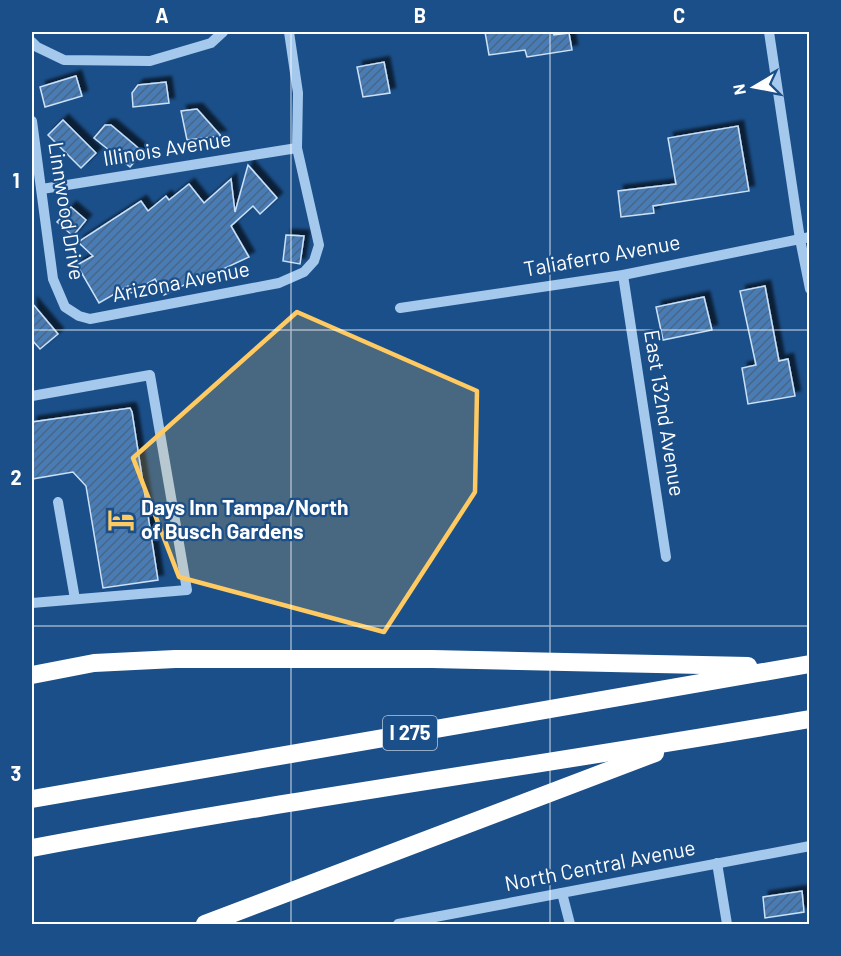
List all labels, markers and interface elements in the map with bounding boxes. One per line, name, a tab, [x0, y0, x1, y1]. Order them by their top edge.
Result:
text: A	[155, 3, 169, 27]
text: B	[414, 3, 426, 27]
text: C	[673, 3, 685, 27]
north arrow	[724, 57, 784, 117]
text: N	[728, 83, 749, 97]
street label: Illinois Avenue	[101, 125, 233, 170]
street label: Linnwood Drive	[44, 140, 91, 282]
text: 1	[12, 168, 20, 192]
street label: Taliaferro Avenue	[522, 228, 682, 281]
street label: Arizona Avenue	[110, 255, 252, 306]
street label: East 132nd Avenue	[640, 328, 691, 498]
text: 2	[10, 465, 22, 489]
place label: Days Inn Tampa/North of Busch Gardens	[141, 494, 348, 543]
hotel icon: Days Inn Tampa/North of Busch Gardens	[106, 505, 136, 535]
road number: I 275	[383, 716, 437, 750]
text: 3	[11, 761, 21, 785]
street label: North Central Avenue	[502, 834, 697, 895]

